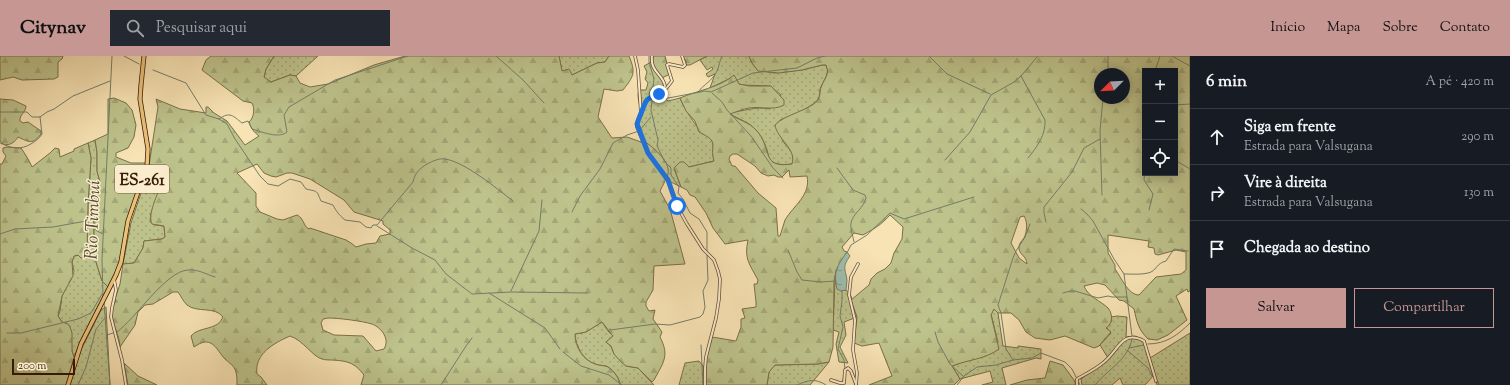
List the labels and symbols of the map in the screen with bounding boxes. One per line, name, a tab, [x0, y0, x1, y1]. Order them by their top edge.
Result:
north arrow	[1094, 68, 1130, 104]
route end	[650, 85, 668, 103]
road number: ES-261	[115, 165, 169, 193]
water label: Rio Timbuí	[80, 180, 108, 260]
route start	[668, 197, 686, 215]
scale bar	[12, 357, 75, 376]

